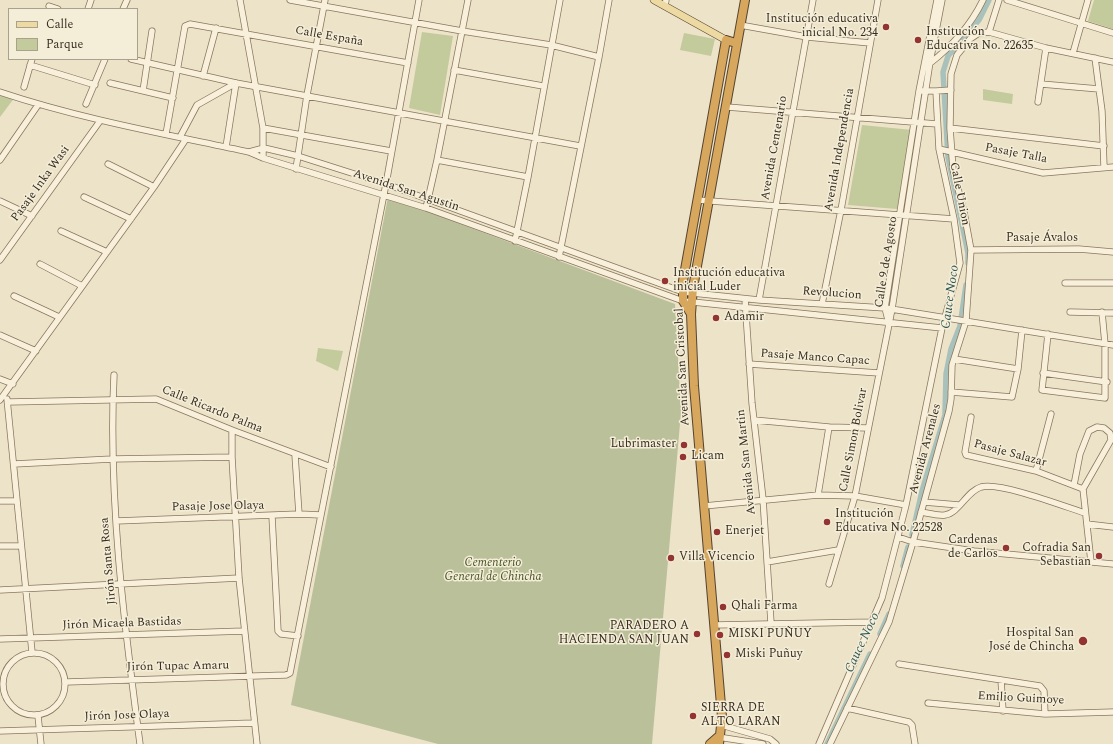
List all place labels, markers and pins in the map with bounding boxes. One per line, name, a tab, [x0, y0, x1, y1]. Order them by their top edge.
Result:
place label: Institución educativa inicial No. 234	[766, 13, 878, 41]
marker: Institución educativa inicial No. 234	[881, 22, 891, 32]
place label: Institución Educativa No. 22635	[926, 26, 1033, 54]
marker: Institución Educativa No. 22635	[913, 35, 923, 45]
place label: Institución educativa inicial Luder	[673, 267, 785, 295]
marker: Institución educativa inicial Luder	[660, 276, 670, 286]
place label: Adamir	[724, 311, 764, 325]
marker: Adamir	[711, 313, 721, 323]
place label: Lubrimaster	[610, 438, 676, 452]
marker: Lubrimaster	[679, 440, 689, 450]
place label: Licam	[691, 450, 724, 464]
marker: Licam	[678, 452, 688, 462]
place label: Institución Educativa No. 22528	[835, 508, 942, 536]
marker: Institución Educativa No. 22528	[822, 517, 832, 527]
place label: Enerjet	[725, 525, 764, 539]
marker: Enerjet	[712, 527, 722, 537]
place label: Cardenas de Carlos	[948, 534, 998, 562]
place label: Cofradia San Sebastian	[1022, 542, 1091, 570]
marker: Cardenas de Carlos	[1001, 543, 1011, 553]
place label: Villa Vicencio	[679, 551, 755, 565]
marker: Cofradia San Sebastian	[1094, 551, 1104, 561]
marker: Villa Vicencio	[666, 553, 676, 563]
place label: Qhali Farma	[731, 600, 798, 614]
marker: Qhali Farma	[718, 602, 728, 612]
place label: PARADERO A HACIENDA SAN JUAN	[559, 620, 689, 648]
place label: Hospital San José de Chincha	[989, 627, 1074, 655]
place label: MISKI PUÑUY	[728, 628, 812, 642]
marker: PARADERO A HACIENDA SAN JUAN	[692, 629, 702, 639]
marker: MISKI PUÑUY	[715, 630, 725, 640]
marker: Hospital San José de Chincha	[1077, 635, 1089, 647]
place label: Miski Puñuy	[735, 648, 803, 662]
marker: Miski Puñuy	[722, 650, 732, 660]
place label: SIERRA DE ALTO LARAN	[701, 702, 781, 730]
marker: SIERRA DE ALTO LARAN	[688, 711, 698, 721]

